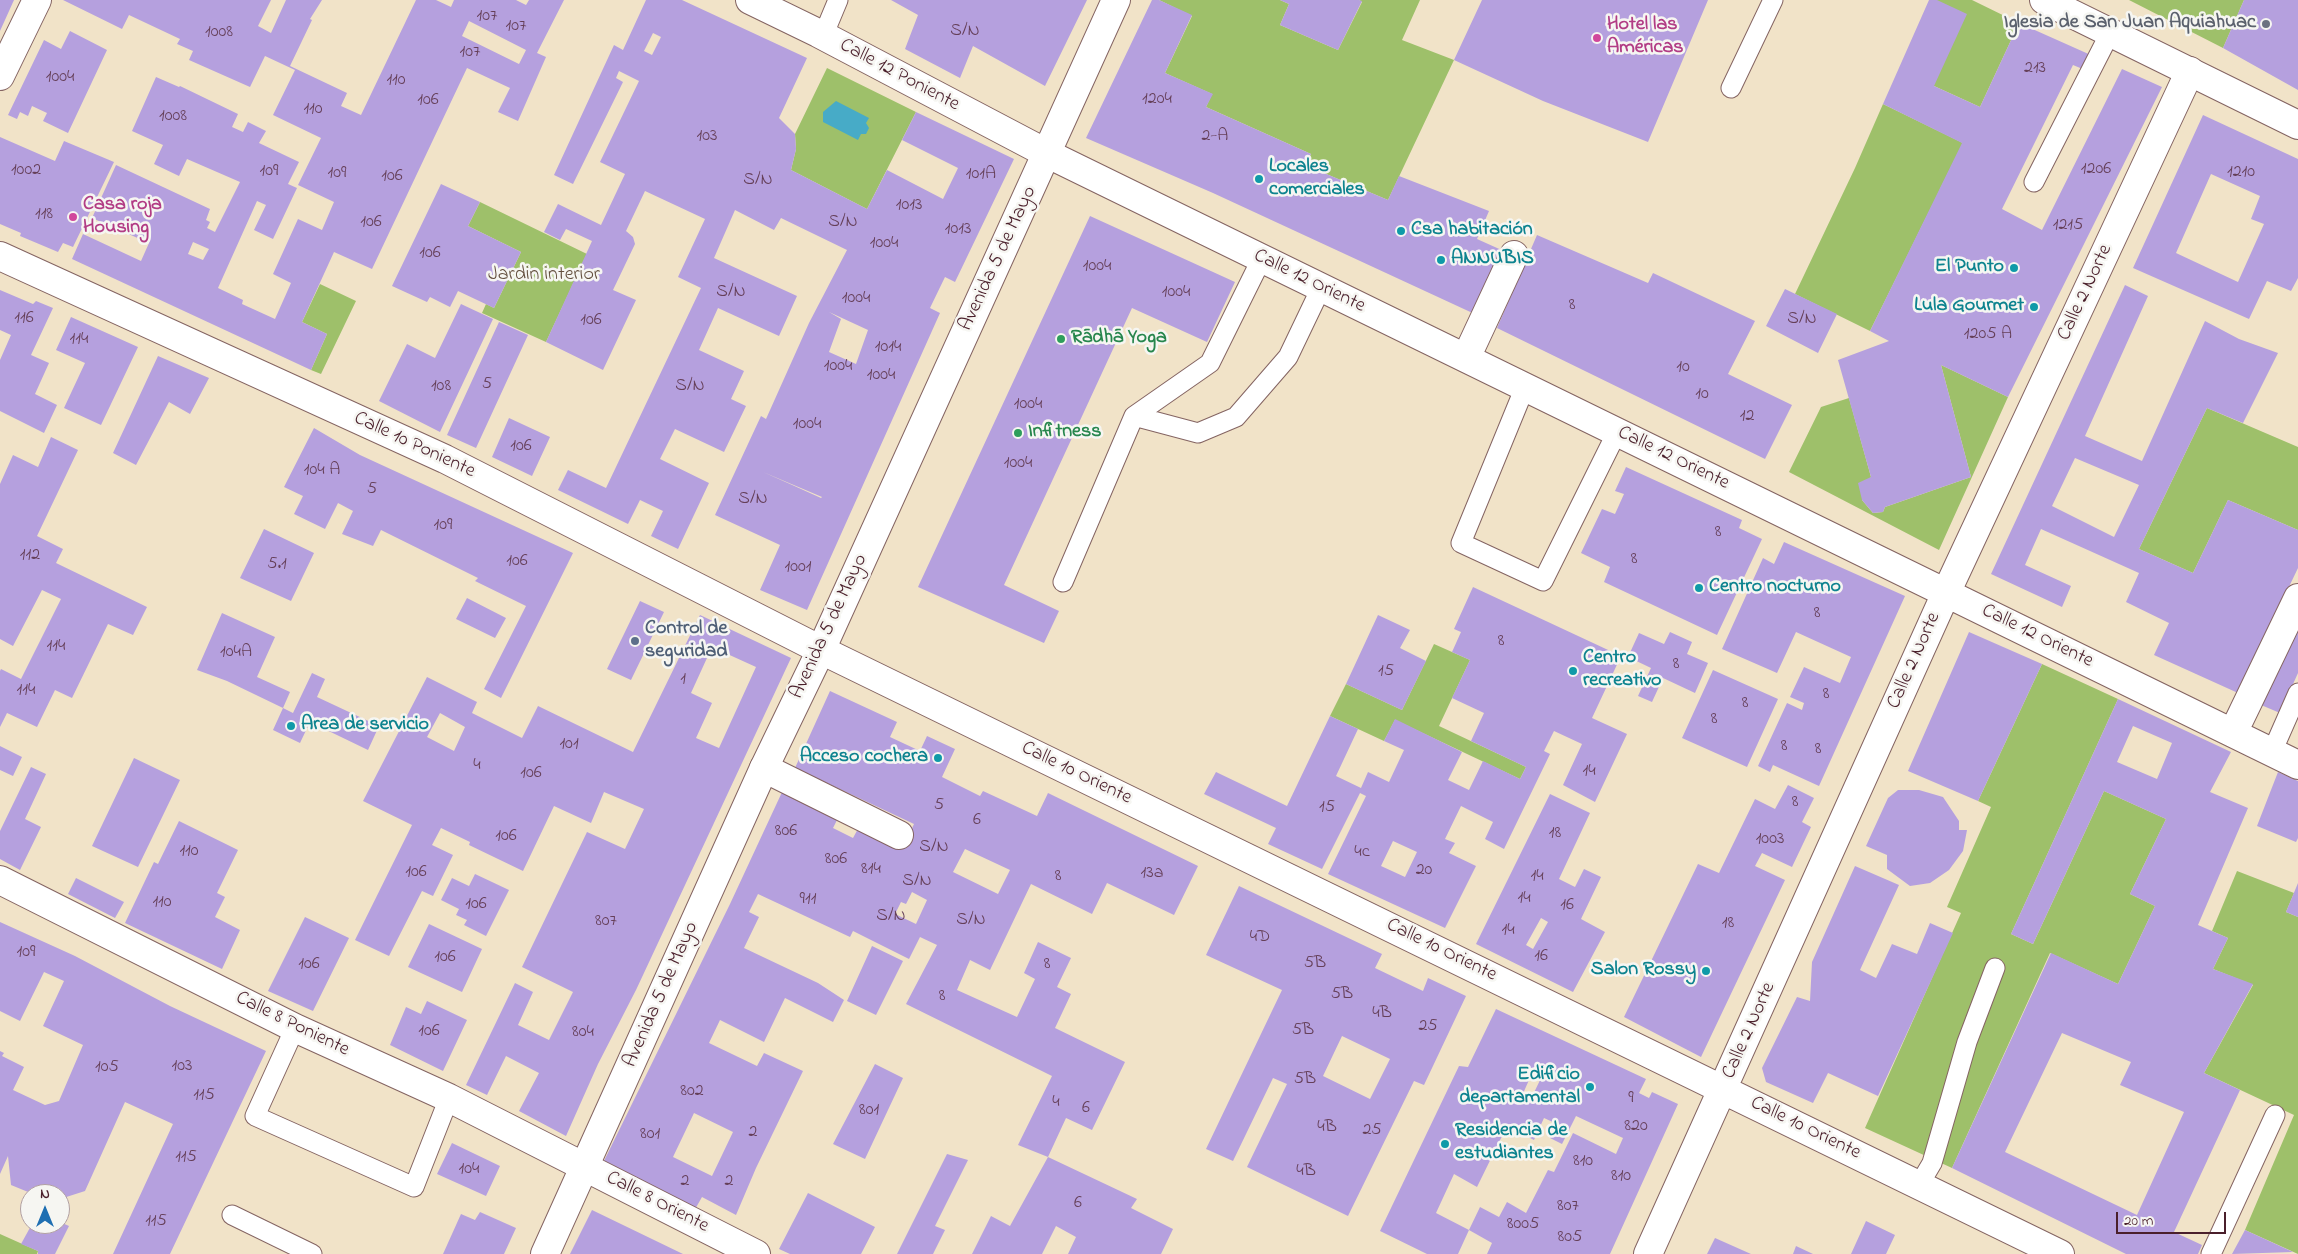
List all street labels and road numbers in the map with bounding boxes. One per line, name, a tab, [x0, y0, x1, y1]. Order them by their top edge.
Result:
street label: Calle 12 Poniente	[835, 34, 963, 118]
street label: Avenida 5 de Mayo	[955, 183, 1043, 335]
street label: Calle 2 Norte	[2053, 241, 2119, 345]
street label: Calle 12 Oriente	[1249, 245, 1369, 319]
street label: Calle 10 Poniente	[349, 407, 479, 485]
street label: Calle 12 Oriente	[1613, 422, 1733, 496]
street label: Avenida 5 de Mayo	[786, 551, 874, 703]
street label: Calle 12 Oriente	[1977, 600, 2097, 674]
street label: Calle 2 Norte	[1883, 609, 1947, 713]
street label: Calle 10 Oriente	[1017, 737, 1135, 811]
street label: Calle 10 Oriente	[1382, 914, 1500, 988]
street label: Avenida 5 de Mayo	[619, 918, 705, 1072]
street label: Calle 2 Norte	[1718, 979, 1782, 1083]
street label: Calle 8 Poniente	[231, 987, 353, 1063]
street label: Calle 10 Oriente	[1746, 1092, 1864, 1166]
street label: Calle 8 Oriente	[601, 1167, 713, 1239]

